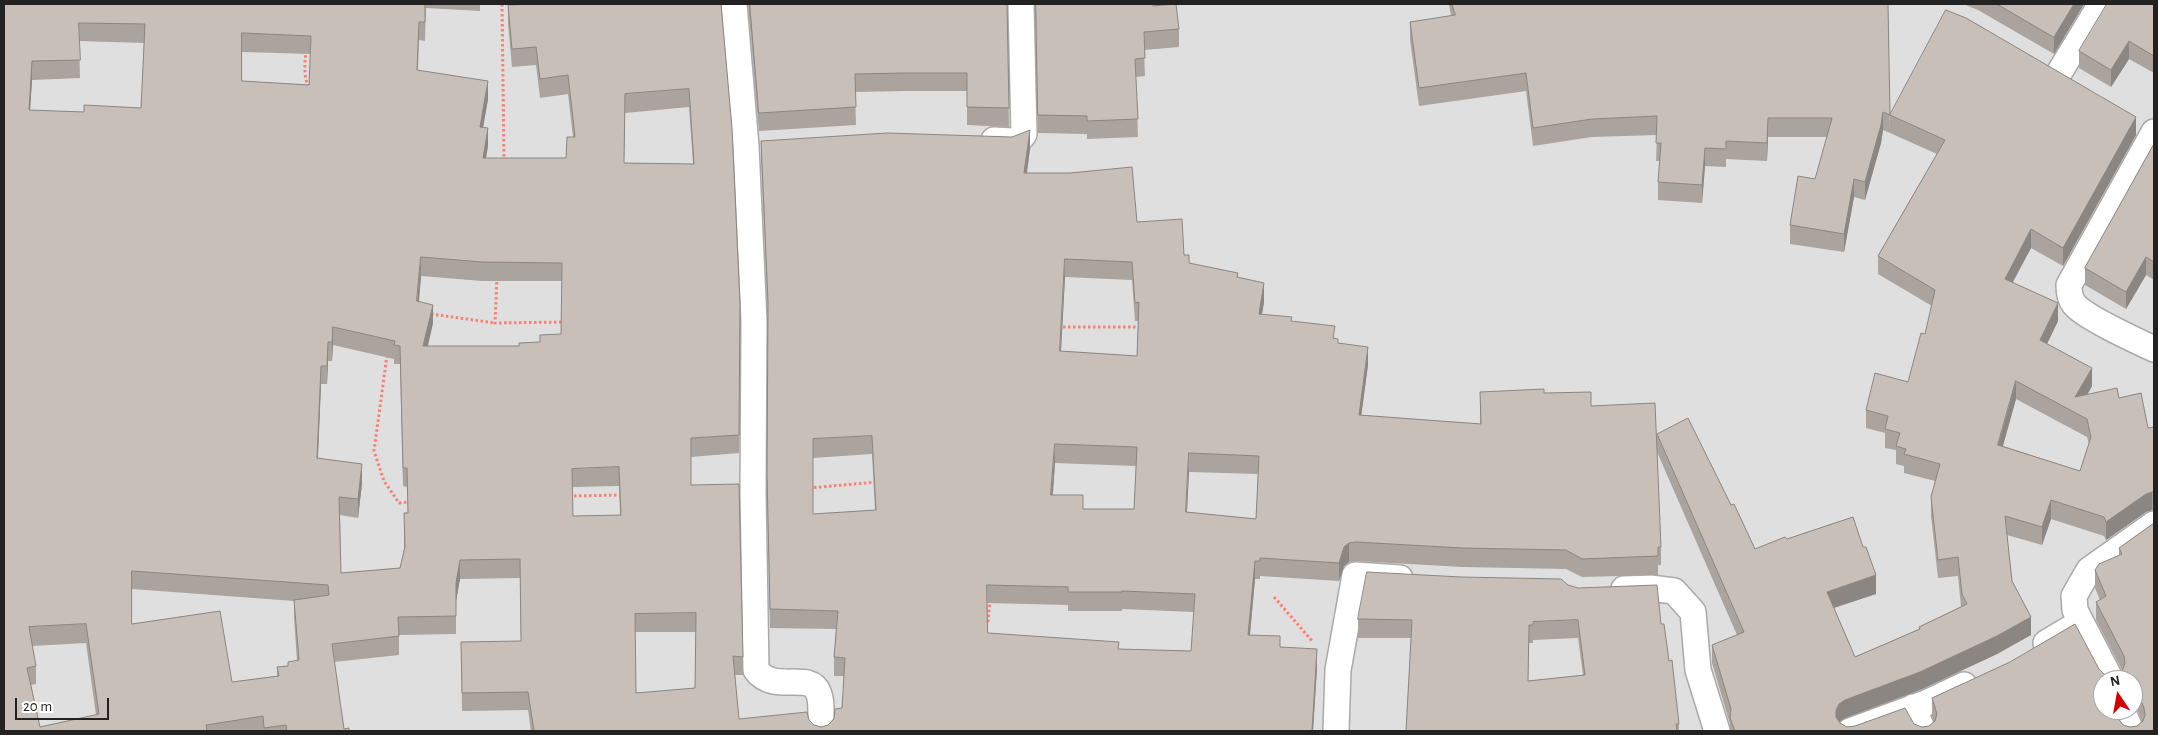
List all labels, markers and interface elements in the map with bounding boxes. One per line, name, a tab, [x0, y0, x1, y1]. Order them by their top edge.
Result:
north arrow	[2093, 670, 2143, 720]
text: N	[2109, 673, 2121, 689]
scale bar	[18, 688, 111, 720]
text: 20 m	[23, 699, 52, 714]

